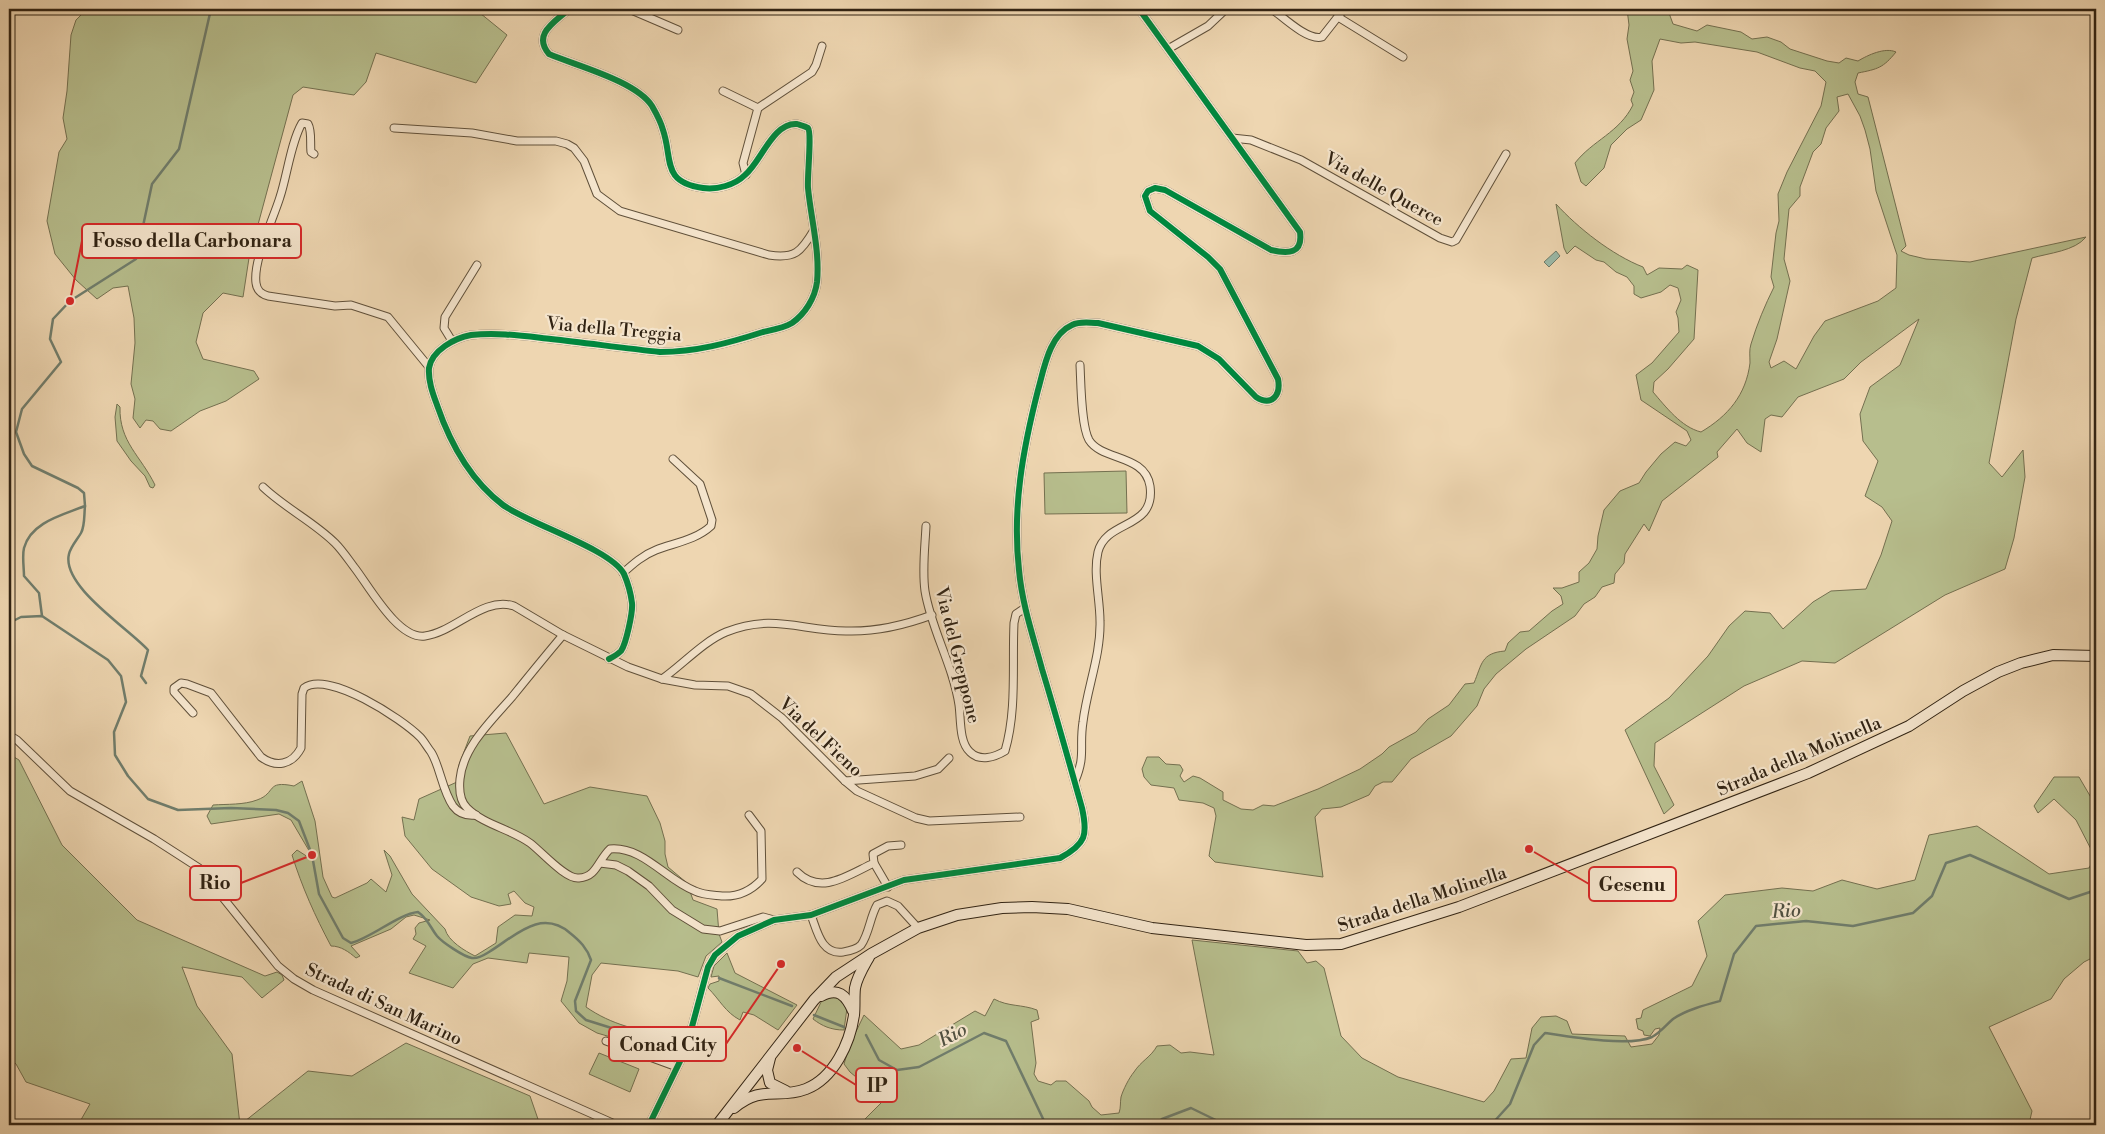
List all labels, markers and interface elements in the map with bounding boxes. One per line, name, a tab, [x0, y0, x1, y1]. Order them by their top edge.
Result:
street label: Via delle Querce	[1319, 147, 1447, 232]
callout: Fosso della Carbonara	[82, 224, 301, 258]
text: Fosso della Carbonara	[92, 229, 292, 253]
street label: Via della Treggia	[544, 312, 683, 347]
street label: Via del Greppone	[929, 584, 986, 726]
street label: Via del Fieno	[773, 692, 867, 782]
street label: Strada della Molinella	[1714, 711, 1886, 801]
street label: Strada della Molinella	[1335, 861, 1510, 938]
callout: Rio	[190, 866, 241, 900]
callout: Gesenu	[1589, 867, 1676, 901]
text: Rio	[199, 871, 231, 895]
text: Gesenu	[1599, 873, 1666, 897]
water label: Rio	[1770, 898, 1802, 924]
street label: Strada di San Marino	[302, 958, 466, 1051]
water label: Rio	[933, 1017, 971, 1053]
callout: Conad City	[609, 1027, 726, 1061]
text: Conad City	[619, 1033, 717, 1057]
callout: IP	[856, 1068, 897, 1102]
text: IP	[867, 1074, 888, 1098]

